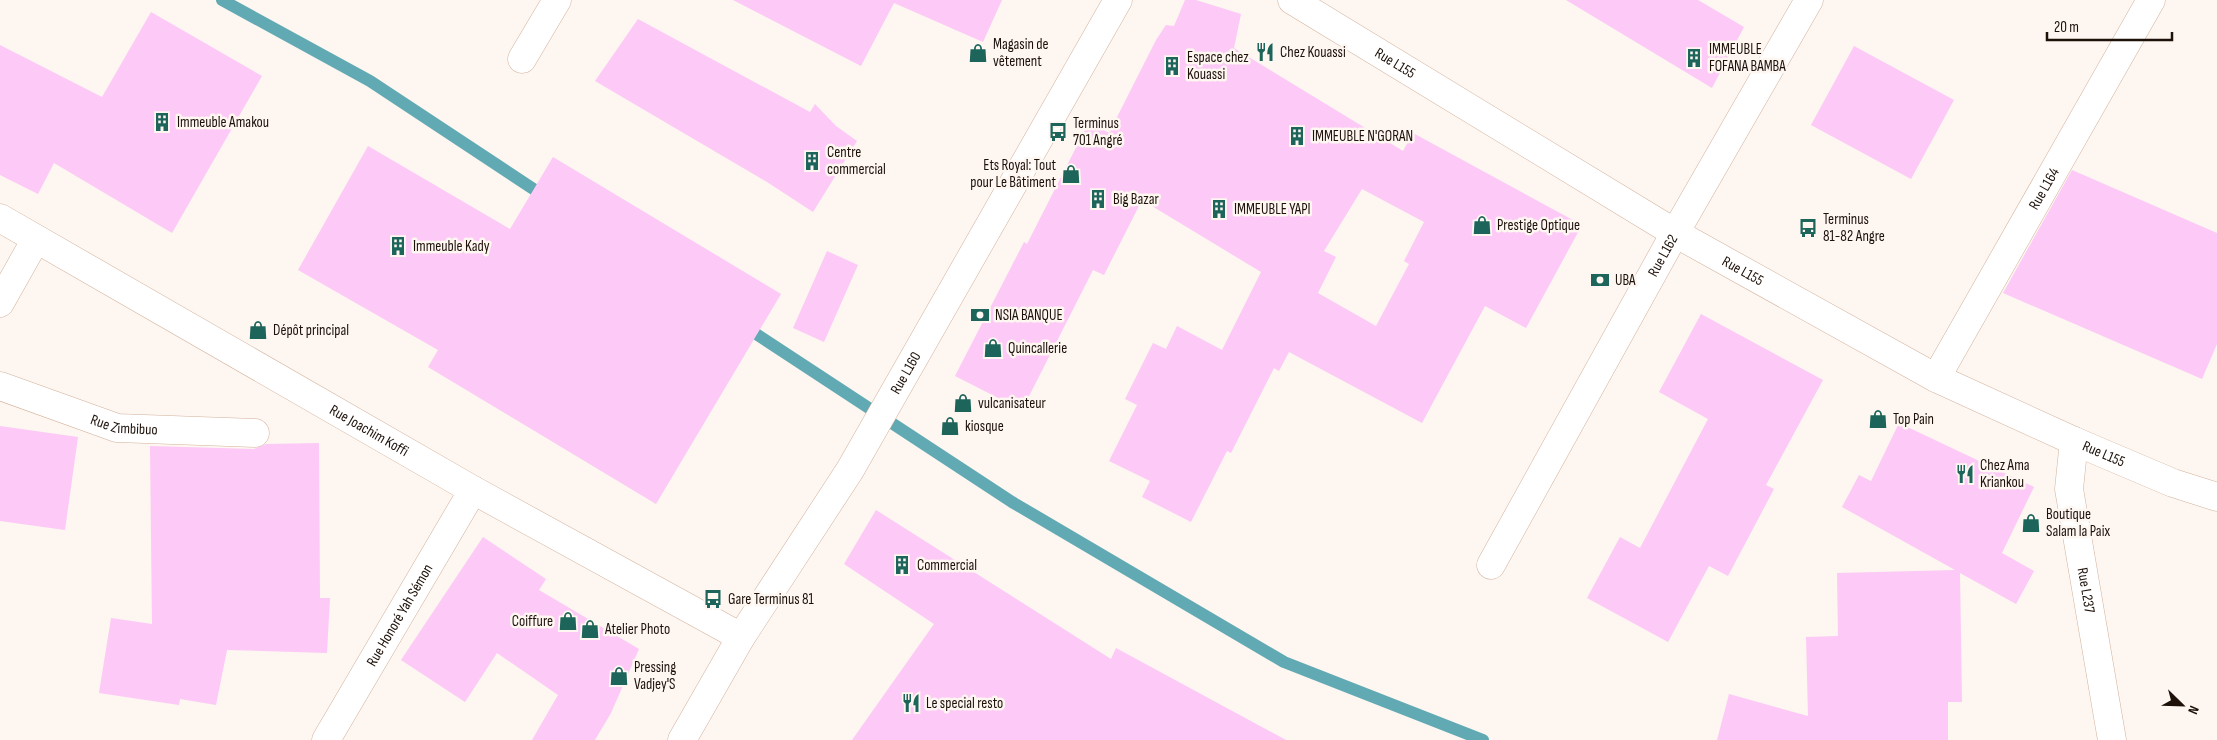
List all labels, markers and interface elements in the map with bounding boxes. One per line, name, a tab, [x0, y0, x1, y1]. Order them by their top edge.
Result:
scale bar	[2047, 10, 2172, 42]
text: 20 m	[2054, 18, 2079, 37]
place label: Magasin de vêtement	[993, 35, 1049, 71]
place label: IMMEUBLE FOFANA BAMBA	[1709, 40, 1786, 76]
restaurant icon: Chez Kouassi	[1254, 41, 1276, 63]
shop icon: Magasin de vêtement	[967, 42, 989, 64]
place label: Chez Kouassi	[1280, 43, 1346, 62]
street label: Rue L155	[1371, 44, 1419, 83]
building icon: IMMEUBLE FOFANA BAMBA	[1683, 47, 1705, 69]
place label: Espace chez Kouassi	[1187, 48, 1249, 84]
building icon: Espace chez Kouassi	[1161, 55, 1183, 77]
building icon: Immeuble Amakou	[151, 111, 173, 133]
place label: Immeuble Amakou	[177, 113, 269, 132]
place label: Terminus 701 Angré	[1073, 114, 1123, 150]
bus stop icon: Terminus 701 Angré	[1047, 121, 1069, 143]
building icon: IMMEUBLE N'GORAN	[1286, 125, 1308, 147]
place label: IMMEUBLE N'GORAN	[1312, 127, 1413, 146]
place label: Centre commercial	[827, 143, 886, 179]
building icon: Centre commercial	[801, 150, 823, 172]
place label: Ets Royal: Tout pour Le Bâtiment	[970, 156, 1056, 192]
shop icon: Ets Royal: Tout pour Le Bâtiment	[1060, 163, 1082, 185]
street label: Rue L164	[2025, 164, 2064, 213]
building icon: Big Bazar	[1087, 188, 1109, 210]
place label: Big Bazar	[1113, 190, 1159, 209]
building icon: IMMEUBLE YAPI	[1208, 198, 1230, 220]
place label: IMMEUBLE YAPI	[1234, 200, 1311, 219]
place label: Terminus 81-82 Angre	[1823, 210, 1885, 246]
shop icon: Prestige Optique	[1471, 214, 1493, 236]
place label: Prestige Optique	[1497, 216, 1580, 235]
bus stop icon: Terminus 81-82 Angre	[1797, 217, 1819, 239]
street label: Rue L162	[1644, 231, 1682, 280]
building icon: Immeuble Kady	[387, 235, 409, 257]
place label: Immeuble Kady	[413, 237, 490, 256]
street label: Rue L155	[1719, 252, 1767, 290]
bank icon: UBA	[1589, 269, 1611, 291]
place label: UBA	[1615, 271, 1636, 290]
bank icon: NSIA BANQUE	[969, 304, 991, 326]
place label: NSIA BANQUE	[995, 306, 1063, 325]
shop icon: Dépôt principal	[247, 319, 269, 341]
place label: Dépôt principal	[273, 321, 349, 340]
shop icon: Quincallerie	[982, 337, 1004, 359]
place label: Quincallerie	[1008, 339, 1067, 358]
street label: Rue L160	[886, 349, 925, 398]
shop icon: vulcanisateur	[952, 392, 974, 414]
place label: vulcanisateur	[978, 394, 1047, 413]
street label: Rue Joachim Koffi	[326, 401, 412, 461]
shop icon: Top Pain	[1867, 408, 1889, 430]
street label: Rue Zimbibuo	[88, 410, 158, 439]
place label: Top Pain	[1893, 410, 1934, 429]
shop icon: kiosque	[939, 415, 961, 437]
place label: kiosque	[965, 417, 1004, 436]
street label: Rue L155	[2079, 437, 2128, 472]
place label: Chez Ama Kriankou	[1980, 456, 2030, 492]
restaurant icon: Chez Ama Kriankou	[1954, 463, 1976, 485]
place label: Boutique Salam la Paix	[2046, 505, 2110, 541]
shop icon: Boutique Salam la Paix	[2020, 512, 2042, 534]
building icon: Commercial	[891, 554, 913, 576]
place label: Commercial	[917, 556, 977, 575]
street label: Rue Honoré Yah Sémon	[362, 561, 437, 670]
street label: Rue L237	[2073, 566, 2099, 615]
bus stop icon: Gare Terminus 81	[702, 588, 724, 610]
place label: Gare Terminus 81	[728, 590, 815, 609]
shop icon: Coiffure	[557, 610, 579, 632]
place label: Coiffure	[512, 612, 553, 631]
shop icon: Atelier Photo	[579, 618, 601, 640]
place label: Atelier Photo	[604, 620, 670, 639]
place label: Pressing Vadjey'S	[634, 658, 676, 694]
shop icon: Pressing Vadjey'S	[608, 665, 630, 687]
north arrow	[2157, 680, 2207, 730]
restaurant icon: Le special resto	[900, 692, 922, 714]
place label: Le special resto	[926, 694, 1003, 713]
text: N	[2184, 703, 2203, 717]

